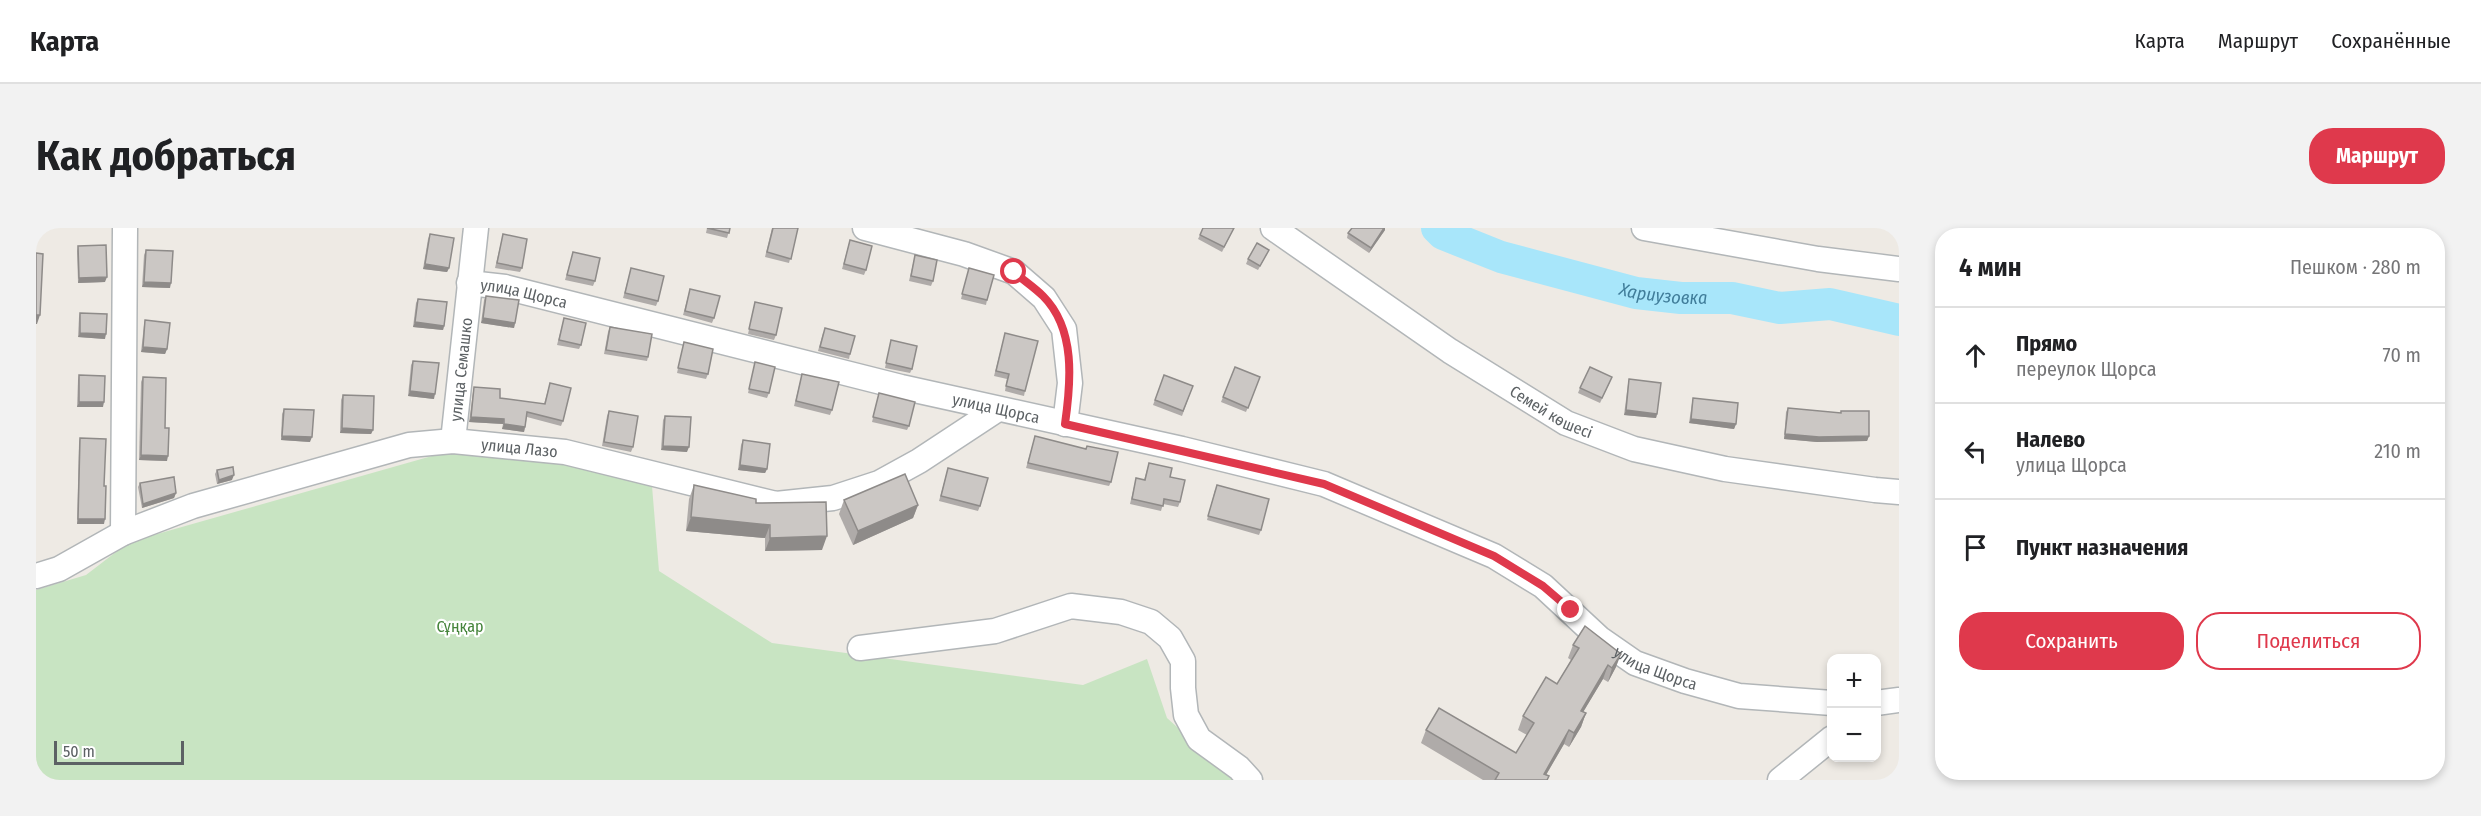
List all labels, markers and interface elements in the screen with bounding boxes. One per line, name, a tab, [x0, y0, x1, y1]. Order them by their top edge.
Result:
text: Карта	[30, 25, 99, 58]
text: Карта	[2135, 28, 2185, 54]
text: Маршрут	[2218, 28, 2298, 54]
text: Сохранённые	[2331, 28, 2451, 54]
button: Маршрут	[2309, 128, 2445, 184]
text: Как добраться	[36, 131, 296, 181]
text: 4 мин	[1959, 252, 2021, 283]
text: Пешком · 280 m	[2290, 255, 2421, 279]
route start	[1000, 258, 1026, 284]
street label: улица Щорса	[480, 275, 570, 312]
water label: Хариузовка	[1616, 278, 1707, 309]
street label: улица Семашко	[446, 316, 476, 422]
text: Прямо	[2016, 330, 2077, 357]
icon: ahead	[1959, 339, 1992, 372]
text: 70 m	[2383, 343, 2421, 367]
text: переулок Щорса	[2016, 357, 2156, 381]
street label: Семей көшесі	[1507, 381, 1595, 442]
street label: улица Щорса	[951, 389, 1042, 427]
text: Налево	[2016, 426, 2085, 453]
street label: улица Лазо	[481, 434, 559, 461]
icon: left	[1959, 435, 1992, 468]
text: 210 m	[2374, 439, 2421, 463]
text: улица Щорса	[2016, 453, 2127, 477]
icon: arrive	[1959, 531, 1992, 564]
text: Пункт назначения	[2016, 534, 2188, 561]
route end	[1557, 596, 1583, 622]
button: Сохранить	[1959, 612, 2184, 670]
button: Поделиться	[2196, 612, 2421, 670]
park label: Сұңқар	[436, 617, 484, 636]
street label: улица Щорса	[1610, 642, 1699, 693]
map controls	[1827, 654, 1881, 762]
button: +	[1827, 654, 1881, 708]
button: −	[1827, 708, 1881, 762]
scale bar	[54, 738, 184, 766]
text: 50 m	[63, 742, 95, 761]

